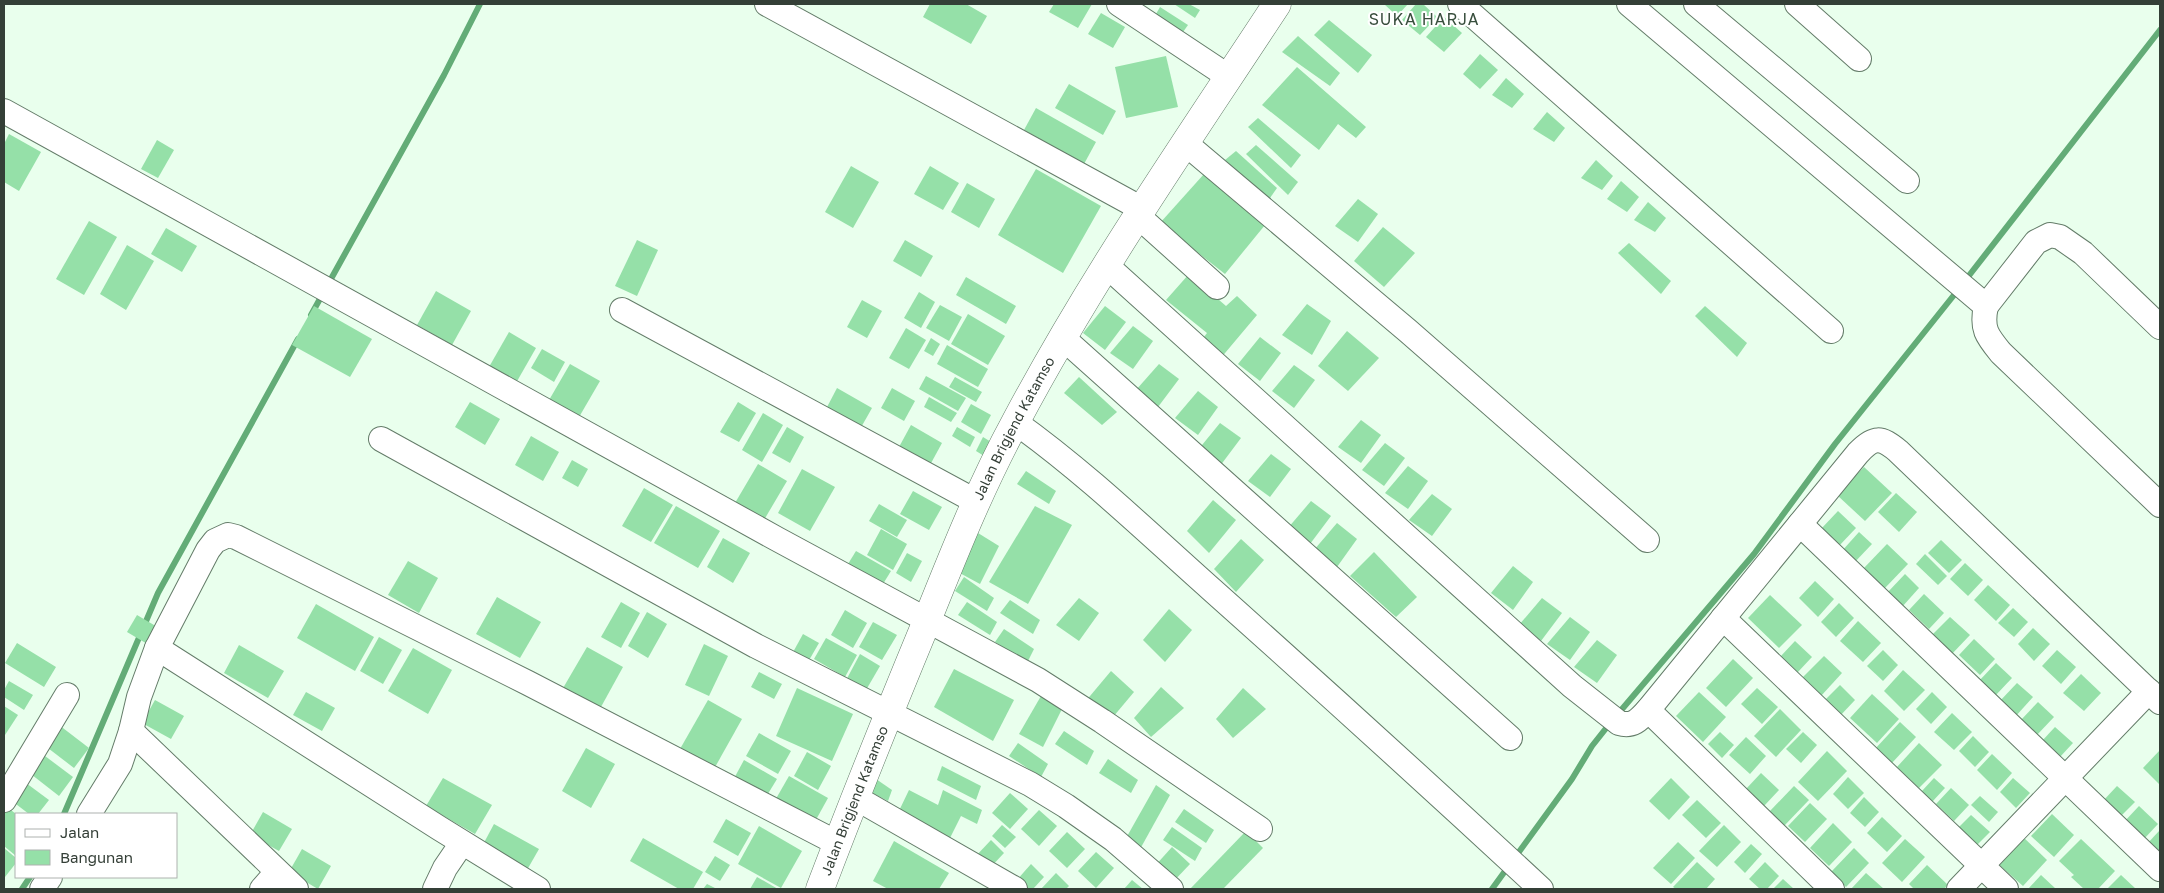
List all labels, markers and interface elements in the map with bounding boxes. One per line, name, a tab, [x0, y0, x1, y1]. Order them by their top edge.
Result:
district label: SUKA HARJA	[1369, 9, 1479, 29]
street label: Jalan Brigjend Katamso	[969, 354, 1058, 503]
street label: Jalan Brigjend Katamso	[817, 723, 891, 878]
legend	[15, 813, 178, 878]
text: Jalan	[60, 823, 99, 841]
text: Bangunan	[60, 848, 133, 866]

